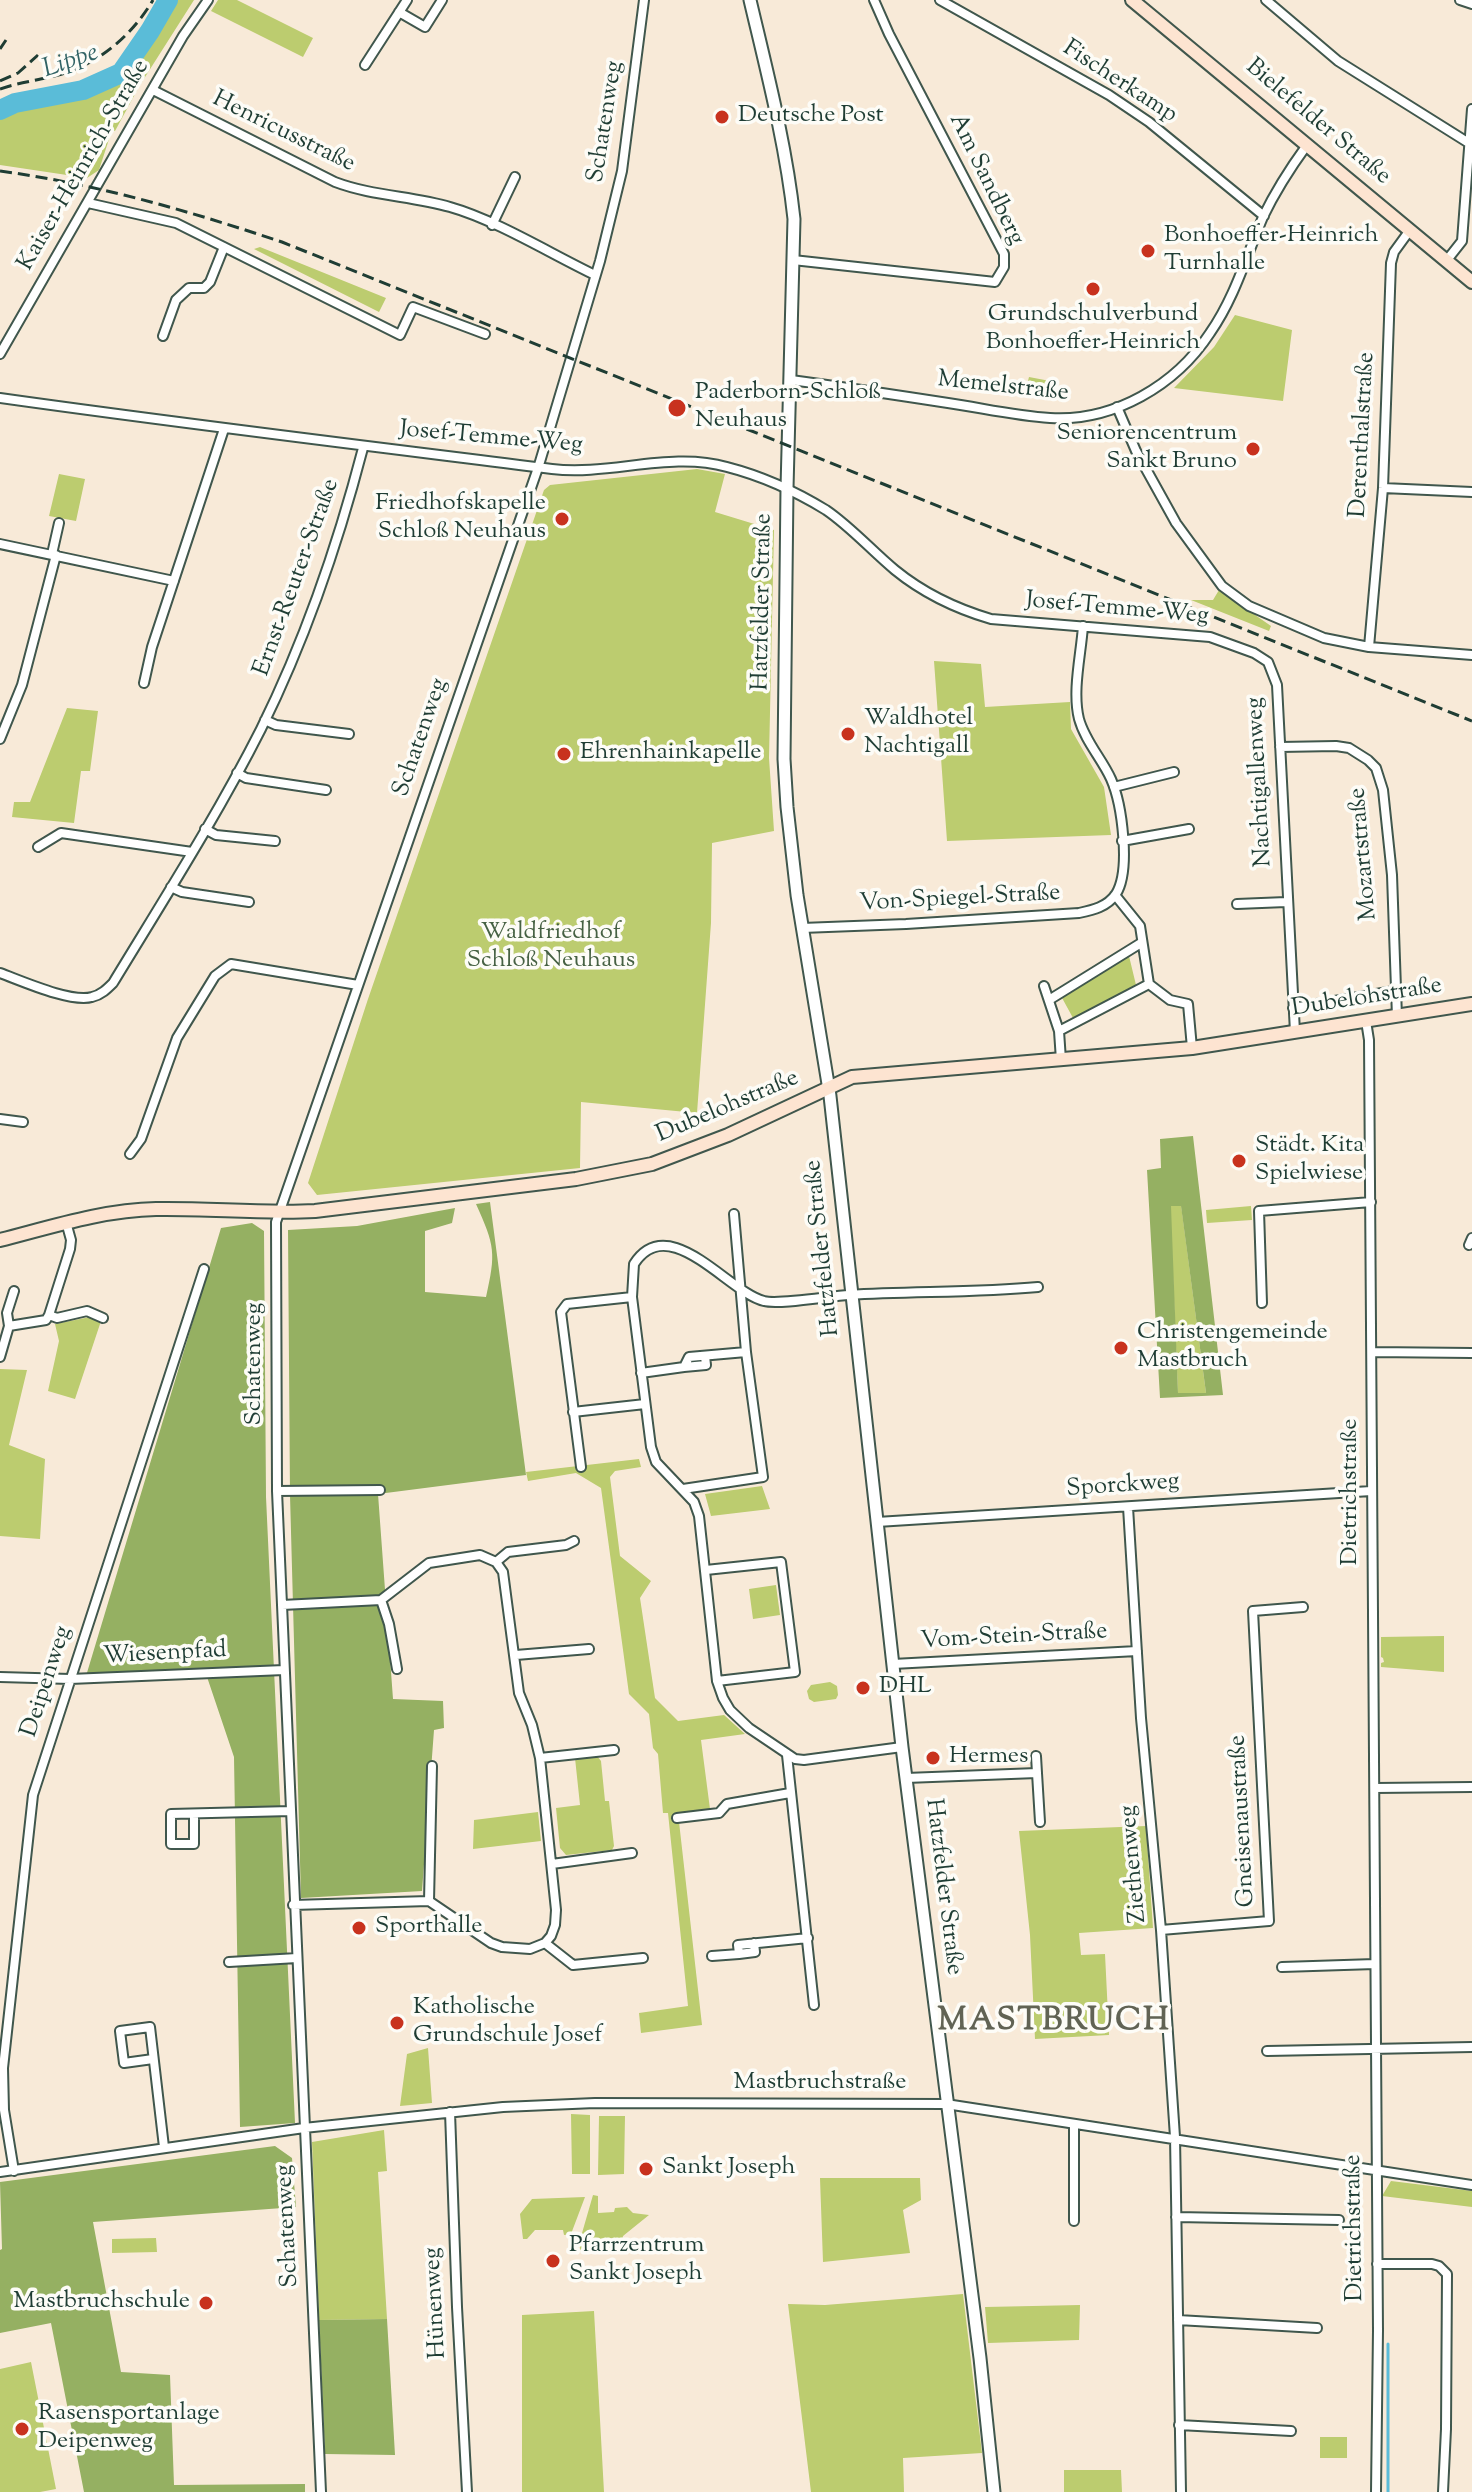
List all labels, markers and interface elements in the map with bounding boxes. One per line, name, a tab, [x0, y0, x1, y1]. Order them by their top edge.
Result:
street label: Fischerkamp	[1056, 35, 1182, 131]
water label: Lippe	[39, 39, 103, 87]
street label: Bielefelder Straße	[1238, 54, 1396, 192]
street label: Kaiser-Heinrich-Straße	[13, 55, 157, 277]
street label: Schatenweg	[583, 59, 631, 185]
street label: Henricusstraße	[207, 86, 359, 180]
place label: Deutsche Post	[738, 103, 884, 131]
marker: Deutsche Post	[713, 108, 731, 126]
street label: Am Sandberg	[941, 110, 1029, 250]
place label: Bonhoeffer-Heinrich Turnhalle	[1164, 223, 1378, 279]
marker: Bonhoeffer-Heinrich Turnhalle	[1139, 242, 1157, 260]
marker: Grundschulverbund Bonhoeffer-Heinrich	[1084, 280, 1102, 298]
place label: Grundschulverbund Bonhoeffer-Heinrich	[986, 302, 1200, 358]
street label: Derenthalstraße	[1345, 351, 1383, 519]
street label: Memelstraße	[936, 367, 1070, 409]
place label: Paderborn-Schloß Neuhaus	[695, 380, 881, 436]
marker: Paderborn-Schloß Neuhaus	[666, 397, 688, 419]
street label: Josef-Temme-Weg	[398, 417, 584, 461]
place label: Seniorencentrum Sankt Bruno	[1057, 421, 1237, 477]
marker: Seniorencentrum Sankt Bruno	[1244, 440, 1262, 458]
street label: Ernst-Reuter-Straße	[249, 475, 347, 681]
place label: Friedhofskapelle Schloß Neuhaus	[375, 491, 546, 547]
marker: Friedhofskapelle Schloß Neuhaus	[553, 510, 571, 528]
street label: Hatzfelder Straße	[748, 513, 780, 691]
street label: Josef-Temme-Weg	[1024, 588, 1210, 632]
street label: Schatenweg	[388, 675, 456, 801]
street label: Nachtigallenweg	[1242, 696, 1280, 868]
place label: Waldhotel Nachtigall	[864, 706, 973, 762]
marker: Waldhotel Nachtigall	[839, 725, 857, 743]
place label: Ehrenhainkapelle	[580, 740, 761, 768]
marker: Ehrenhainkapelle	[555, 745, 573, 763]
street label: Mozartstraße	[1345, 786, 1385, 922]
street label: Von-Spiegel-Straße	[859, 880, 1061, 920]
park label: Waldfriedhof Schloß Neuhaus	[467, 920, 635, 976]
street label: Dubelohstraße	[1290, 973, 1444, 1025]
street label: Dubelohstraße	[652, 1065, 804, 1151]
place label: Städt. Kita Spielwiese	[1255, 1133, 1364, 1189]
marker: Städt. Kita Spielwiese	[1230, 1152, 1248, 1170]
street label: Hatzfelder Straße	[800, 1158, 848, 1338]
street label: Schatenweg	[242, 1303, 270, 1425]
place label: Christengemeinde Mastbruch	[1137, 1320, 1328, 1376]
marker: Christengemeinde Mastbruch	[1112, 1339, 1130, 1357]
street label: Dietrichstraße	[1338, 1418, 1366, 1566]
street label: Sporckweg	[1066, 1469, 1180, 1505]
street label: Vom-Stein-Straße	[920, 1619, 1108, 1657]
street label: Deipenweg	[17, 1623, 79, 1741]
street label: Wiesenpfad	[103, 1637, 227, 1673]
place label: DHL	[879, 1674, 931, 1702]
marker: DHL	[854, 1679, 872, 1697]
street label: Gneisenaustraße	[1225, 1734, 1263, 1908]
place label: Hermes	[949, 1744, 1028, 1772]
marker: Hermes	[924, 1749, 942, 1767]
street label: Hatzfelder Straße	[917, 1797, 967, 1977]
street label: Ziethenweg	[1116, 1804, 1154, 1924]
place label: Sporthalle	[375, 1914, 482, 1942]
marker: Sporthalle	[350, 1919, 368, 1937]
place label: Katholische Grundschule Josef	[413, 1995, 603, 2051]
district label: MASTBRUCH	[938, 2005, 1170, 2043]
marker: Katholische Grundschule Josef	[388, 2014, 406, 2032]
street label: Mastbruchstraße	[734, 2070, 906, 2098]
street label: Dietrichstraße	[1340, 2154, 1372, 2302]
place label: Sankt Joseph	[662, 2155, 795, 2183]
marker: Sankt Joseph	[637, 2160, 655, 2178]
street label: Schatenweg	[271, 2164, 307, 2288]
place label: Pfarrzentrum Sankt Joseph	[569, 2233, 704, 2289]
street label: Hünenweg	[420, 2247, 454, 2359]
marker: Pfarrzentrum Sankt Joseph	[544, 2252, 562, 2270]
place label: Mastbruchschule	[13, 2289, 190, 2317]
marker: Mastbruchschule	[197, 2294, 215, 2312]
place label: Rasensportanlage Deipenweg	[38, 2401, 220, 2457]
marker: Rasensportanlage Deipenweg	[13, 2420, 31, 2438]

